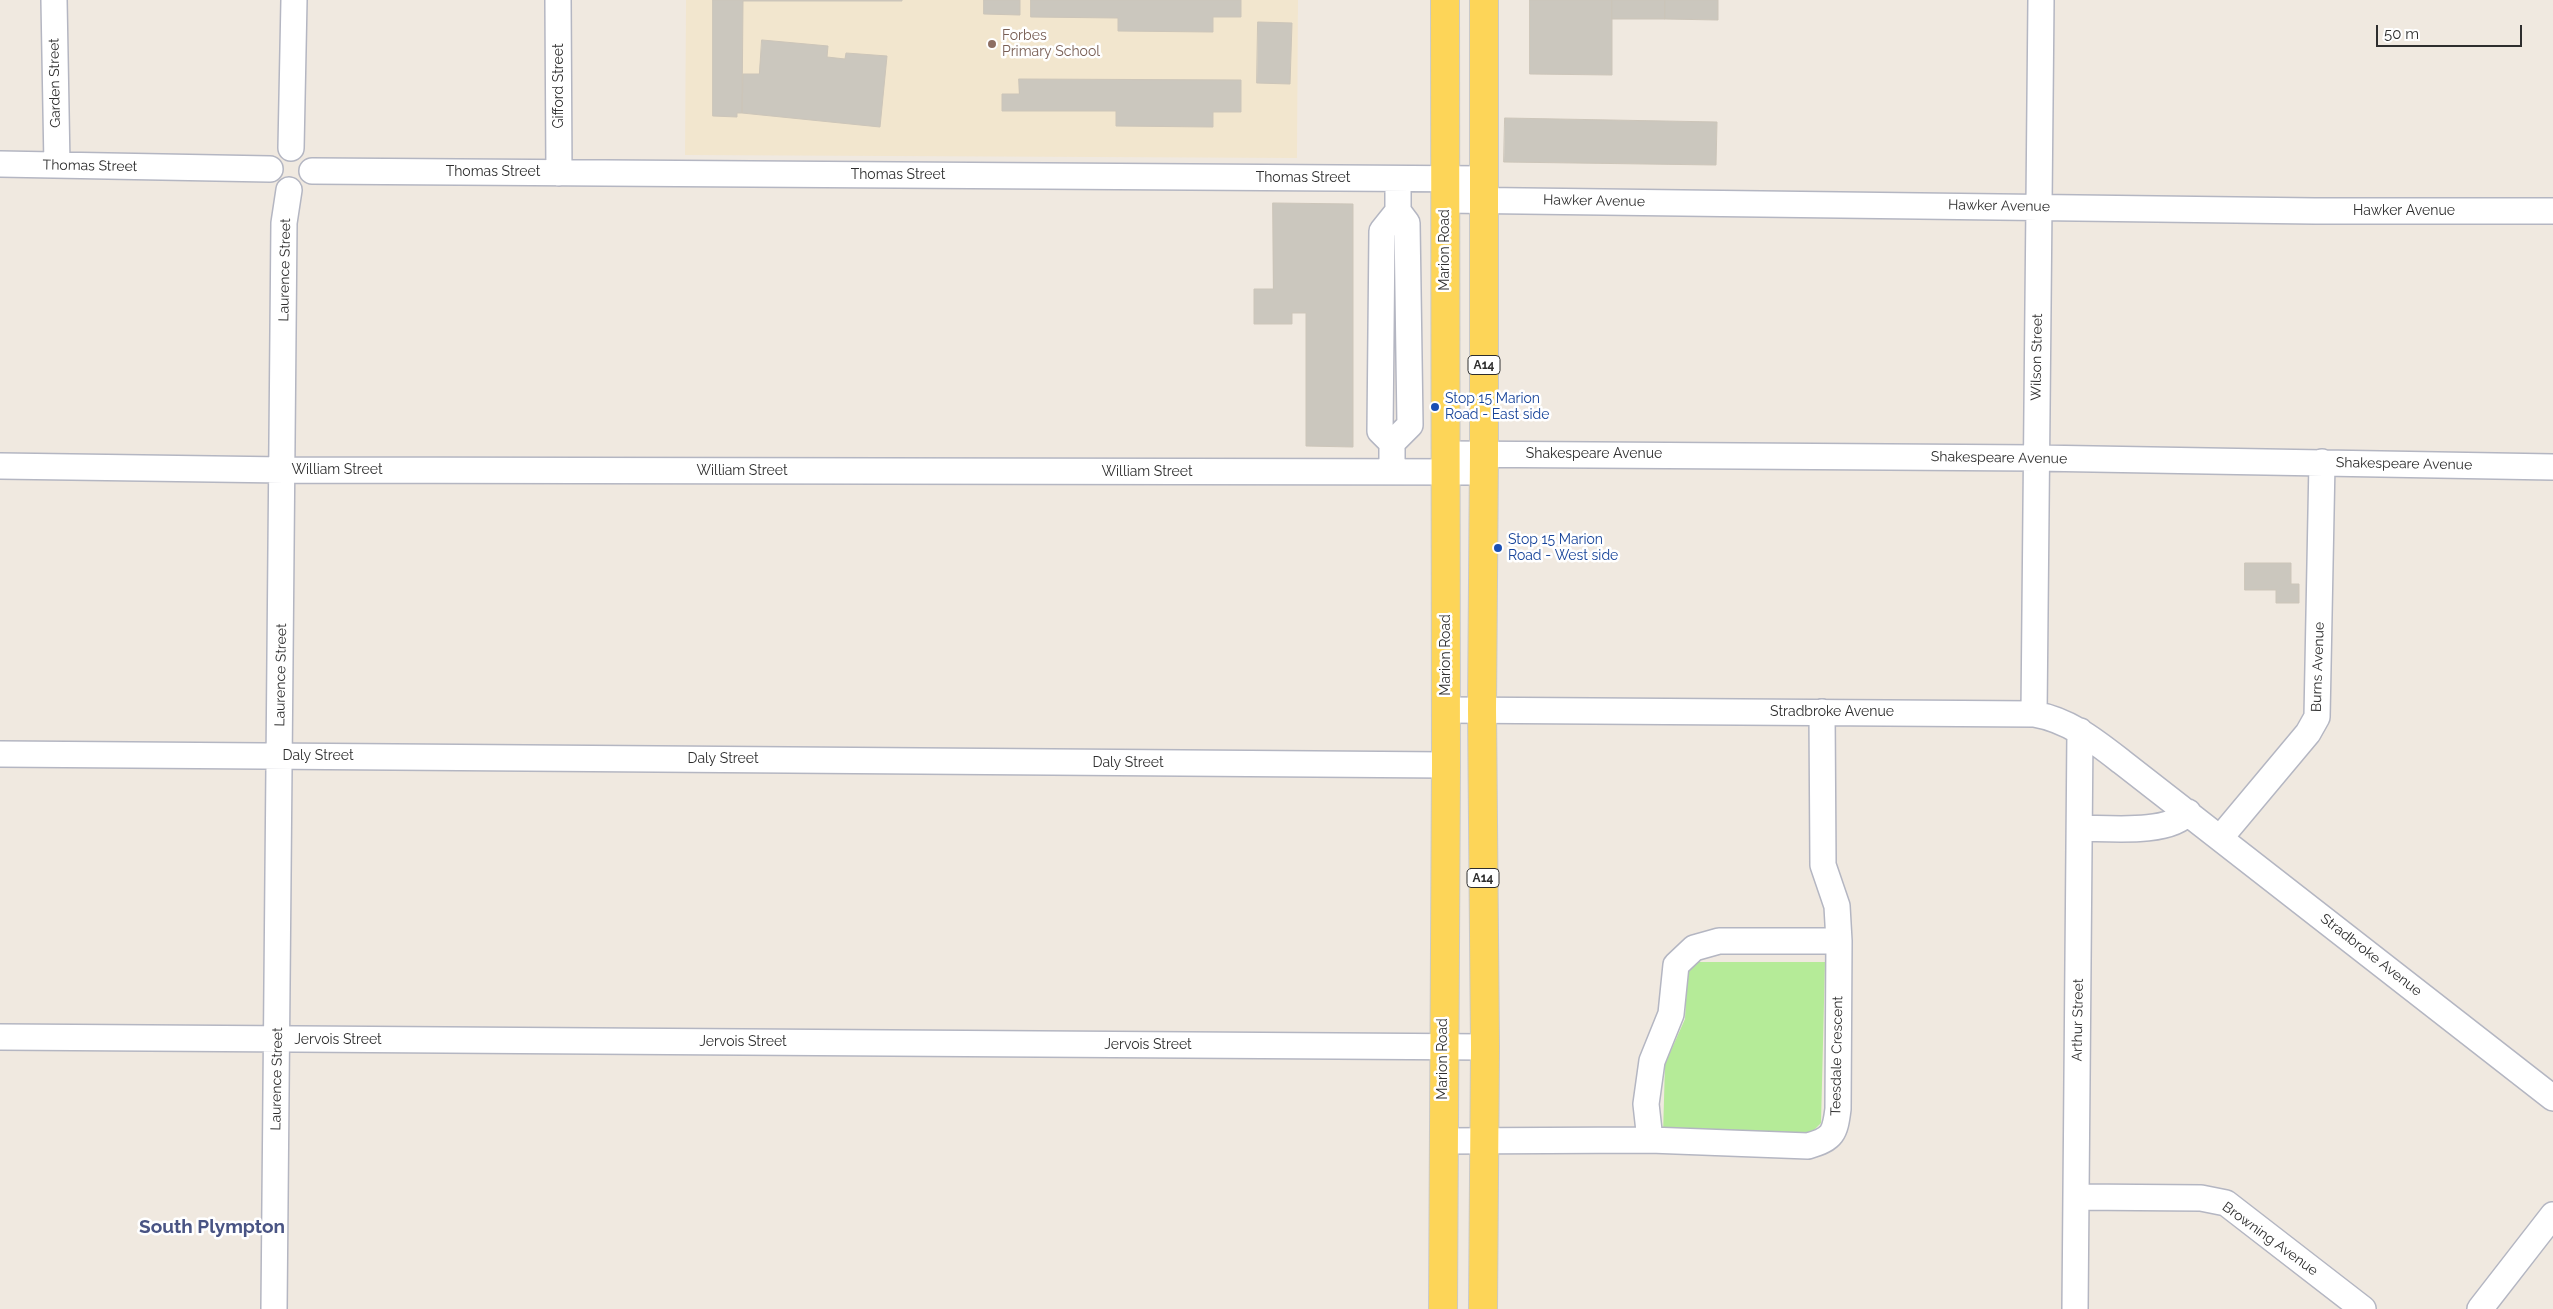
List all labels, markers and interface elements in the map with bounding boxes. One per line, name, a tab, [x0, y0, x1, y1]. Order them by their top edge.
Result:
scale bar	[2378, 15, 2524, 47]
text: 50 m	[2384, 25, 2419, 43]
place label: Forbes Primary School	[1002, 28, 1100, 60]
street label: Garden Street	[46, 38, 64, 128]
marker: Forbes Primary School	[986, 38, 998, 50]
street label: Gifford Street	[551, 43, 567, 129]
street label: Thomas Street	[43, 157, 137, 175]
street label: Thomas Street	[446, 164, 540, 180]
street label: Thomas Street	[851, 167, 945, 183]
street label: Thomas Street	[1256, 170, 1350, 186]
street label: Hawker Avenue	[1543, 192, 1645, 210]
street label: Hawker Avenue	[1948, 197, 2050, 215]
street label: Hawker Avenue	[2353, 203, 2455, 219]
street label: Marion Road	[1437, 209, 1453, 291]
street label: Laurence Street	[276, 218, 294, 322]
street label: Wilson Street	[2028, 313, 2046, 401]
road number: A14	[1468, 356, 1500, 374]
place label: Stop 15 Marion Road - East side	[1445, 391, 1550, 424]
marker: Stop 15 Marion Road - East side	[1429, 401, 1441, 413]
street label: Shakespeare Avenue	[1526, 446, 1662, 462]
street label: Shakespeare Avenue	[1931, 448, 2067, 468]
street label: Shakespeare Avenue	[2336, 454, 2472, 474]
street label: William Street	[291, 462, 383, 478]
street label: William Street	[696, 463, 788, 479]
street label: William Street	[1101, 464, 1193, 480]
place label: Stop 15 Marion Road - West side	[1508, 532, 1618, 564]
marker: Stop 15 Marion Road - West side	[1492, 542, 1504, 554]
street label: Marion Road	[1438, 614, 1454, 696]
street label: Burns Avenue	[2308, 622, 2328, 712]
street label: Laurence Street	[272, 623, 290, 727]
street label: Stradbroke Avenue	[1770, 704, 1894, 720]
street label: Daly Street	[282, 748, 354, 764]
street label: Daly Street	[687, 751, 759, 767]
street label: Daly Street	[1092, 755, 1164, 771]
road number: A14	[1467, 868, 1499, 888]
street label: Stradbroke Avenue	[2317, 910, 2425, 1000]
street label: Arthur Street	[2069, 978, 2087, 1062]
street label: Teesdale Crescent	[1828, 996, 1846, 1116]
street label: Marion Road	[1435, 1018, 1451, 1100]
street label: Laurence Street	[268, 1027, 286, 1131]
street label: Jervois Street	[294, 1032, 382, 1048]
street label: Jervois Street	[699, 1034, 787, 1050]
street label: Jervois Street	[1104, 1037, 1192, 1053]
street label: Browning Avenue	[2219, 1199, 2321, 1279]
district label: South Plympton	[139, 1216, 285, 1238]

